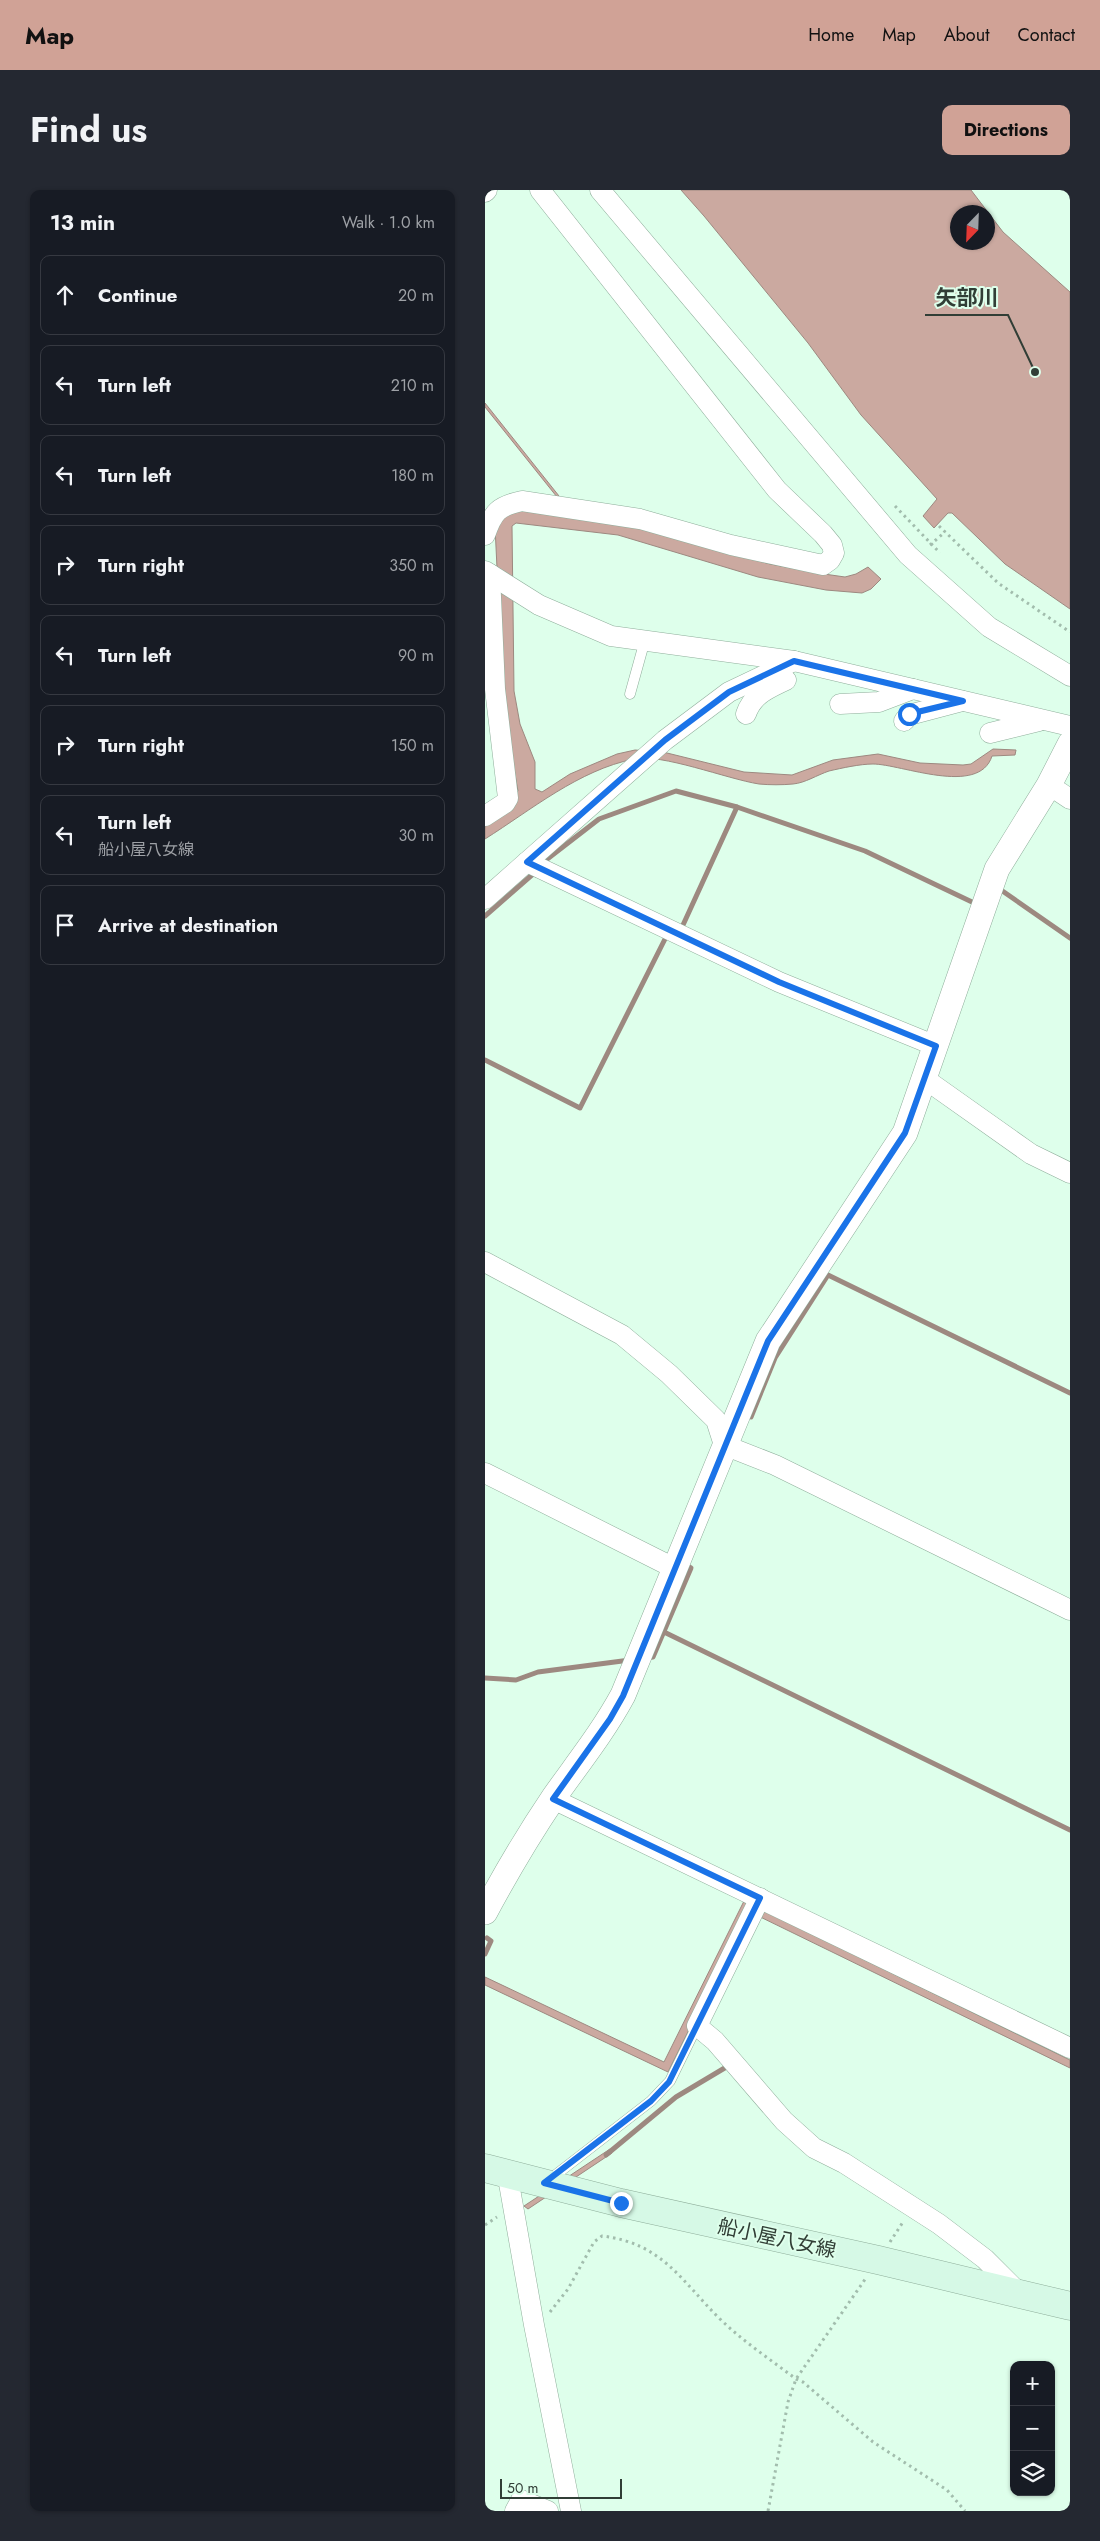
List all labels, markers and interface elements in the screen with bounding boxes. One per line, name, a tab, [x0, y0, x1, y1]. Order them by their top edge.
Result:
text: Map	[25, 18, 74, 53]
text: Home	[808, 22, 854, 48]
text: Map	[882, 22, 916, 48]
text: About	[944, 22, 989, 48]
text: Contact	[1017, 22, 1075, 48]
text: Find us	[30, 105, 147, 155]
button: Directions	[942, 105, 1070, 155]
north arrow	[950, 205, 995, 250]
text: 13 min	[50, 208, 115, 238]
text: Walk · 1.0 km	[342, 211, 435, 234]
callout: 矢部川	[925, 279, 1008, 315]
icon: ahead	[51, 281, 79, 309]
text: Continue	[98, 282, 177, 309]
text: 矢部川	[936, 283, 999, 313]
text: 20 m	[398, 284, 434, 307]
icon: left	[51, 371, 79, 399]
text: Turn left	[98, 372, 171, 399]
text: 210 m	[391, 374, 434, 397]
icon: left	[51, 461, 79, 489]
text: Turn left	[98, 462, 171, 489]
text: 180 m	[391, 464, 434, 487]
icon: right	[51, 551, 79, 579]
text: Turn right	[98, 552, 184, 579]
text: 350 m	[389, 554, 434, 577]
icon: left	[51, 641, 79, 669]
text: Turn left	[98, 642, 171, 669]
text: 90 m	[398, 644, 434, 667]
route start	[898, 703, 921, 726]
icon: right	[51, 731, 79, 759]
text: Turn right	[98, 732, 184, 759]
text: 150 m	[391, 734, 434, 757]
text: Turn left	[98, 809, 171, 836]
icon: left	[51, 821, 79, 849]
text: 30 m	[398, 824, 434, 847]
text: 船小屋八女線	[98, 838, 194, 861]
icon: arrive	[51, 911, 79, 939]
text: Arrive at destination	[98, 912, 278, 939]
route end	[610, 2192, 633, 2215]
street label: 船小屋八女線	[715, 2212, 839, 2265]
map controls	[1010, 2361, 1055, 2496]
button: +	[1010, 2361, 1055, 2406]
button: −	[1010, 2406, 1055, 2451]
button: layers	[1010, 2451, 1055, 2496]
scale bar	[500, 2476, 623, 2499]
text: 50 m	[507, 2478, 538, 2498]

